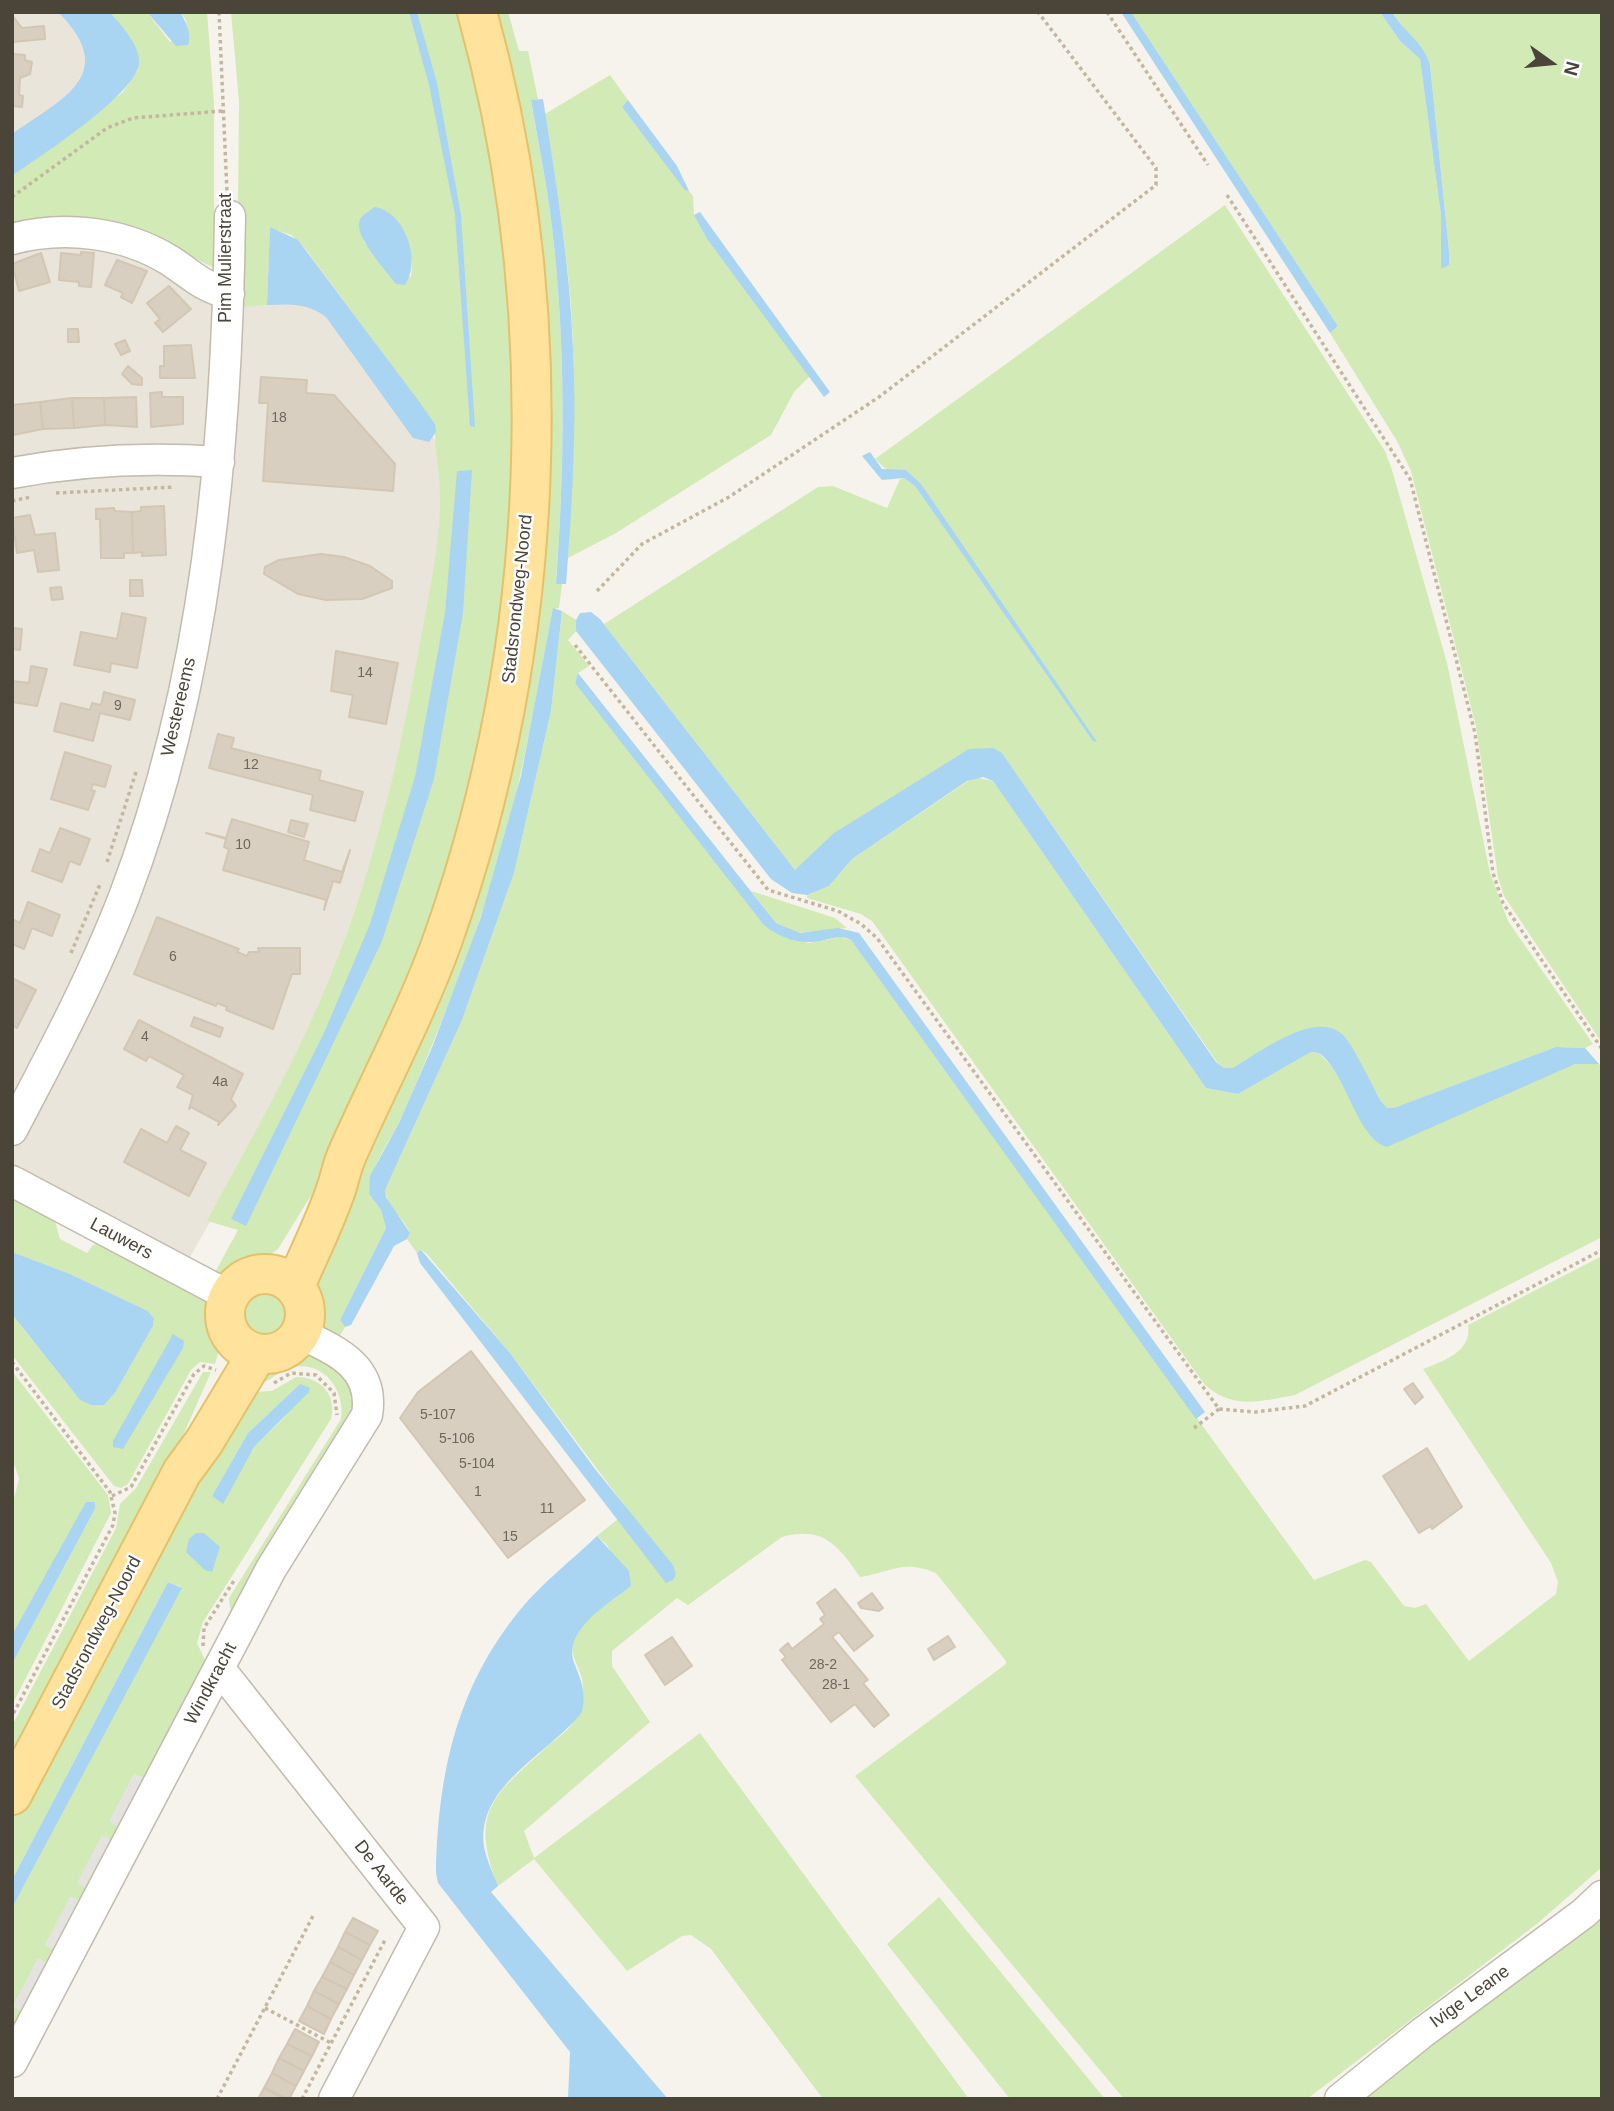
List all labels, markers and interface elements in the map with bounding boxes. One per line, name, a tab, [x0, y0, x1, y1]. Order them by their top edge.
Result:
north arrow	[1516, 28, 1586, 98]
text: N	[1560, 59, 1584, 78]
street label: Pim Mulierstraat	[215, 193, 237, 323]
house number: 18	[271, 410, 287, 426]
street label: Stadsrondweg-Noord	[498, 513, 538, 685]
street label: Westereems	[157, 656, 201, 758]
house number: 14	[357, 665, 373, 681]
house number: 9	[114, 698, 122, 714]
house number: 12	[243, 757, 259, 773]
house number: 10	[235, 837, 251, 853]
house number: 6	[169, 949, 177, 965]
house number: 4	[141, 1029, 149, 1045]
house number: 4a	[212, 1074, 228, 1090]
street label: Lauwers	[86, 1213, 156, 1265]
house number: 5-107	[420, 1407, 456, 1423]
house number: 5-106	[439, 1431, 475, 1447]
house number: 5-104	[459, 1456, 495, 1472]
house number: 1	[474, 1484, 482, 1500]
house number: 11	[540, 1501, 554, 1517]
house number: 15	[502, 1529, 518, 1545]
street label: Stadsrondweg-Noord	[48, 1553, 146, 1713]
street label: Windkracht	[180, 1639, 242, 1729]
house number: 28-2	[809, 1657, 837, 1673]
house number: 28-1	[822, 1677, 850, 1693]
street label: De Aarde	[349, 1836, 413, 1910]
street label: Ivige Leane	[1426, 1961, 1514, 2033]

